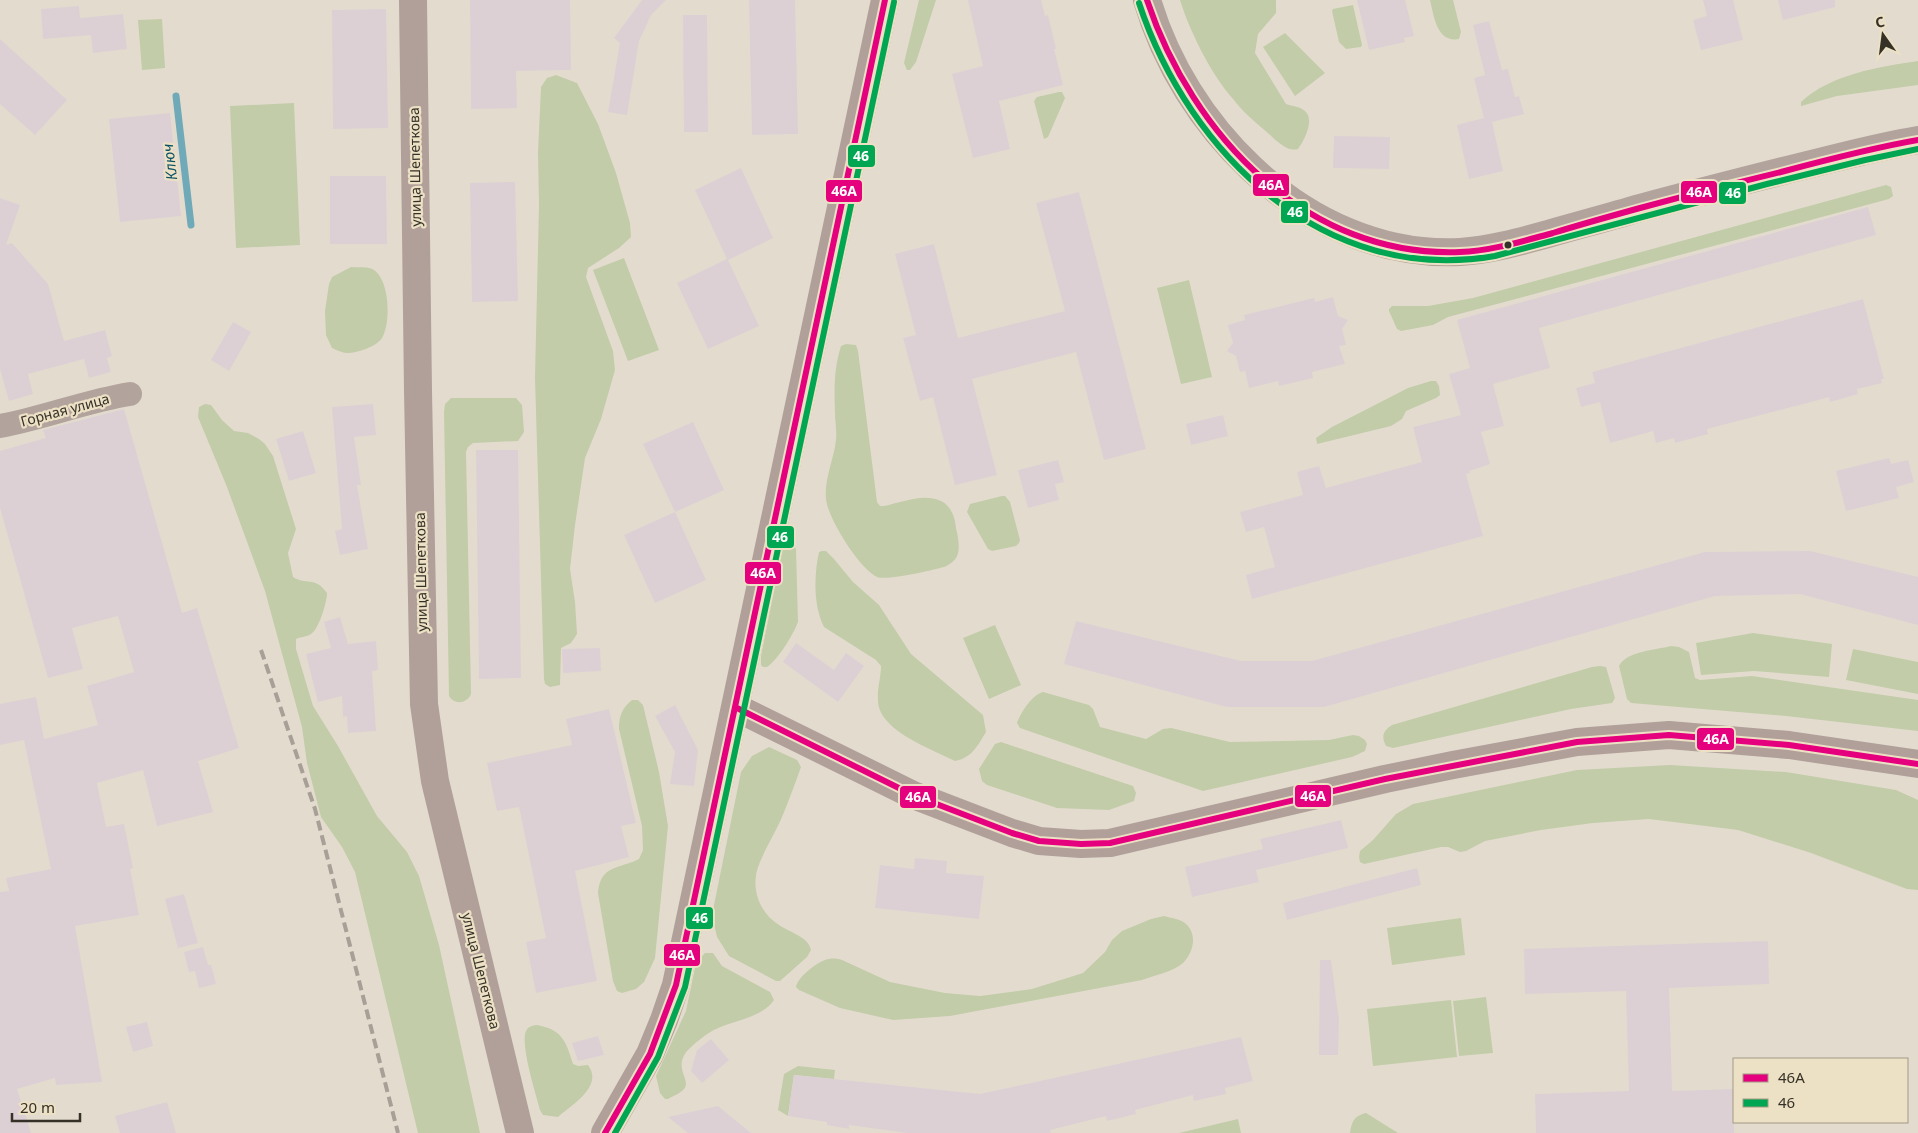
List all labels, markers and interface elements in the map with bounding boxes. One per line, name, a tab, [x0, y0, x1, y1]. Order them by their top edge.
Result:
north arrow	[1858, 10, 1908, 60]
text: С	[1873, 12, 1886, 32]
street label: улица Шепеткова	[404, 107, 425, 227]
water label: Ключ	[157, 143, 181, 182]
line badge: 46	[847, 144, 876, 168]
text: 46	[853, 146, 869, 165]
line badge: 46А	[1252, 173, 1290, 197]
text: 46А	[1258, 175, 1284, 194]
line badge: 46А	[825, 179, 863, 203]
line badge: 46А	[1680, 180, 1718, 204]
text: 46А	[831, 181, 857, 200]
line badge: 46	[1718, 181, 1747, 205]
text: 46А	[1686, 182, 1712, 201]
text: 46	[1725, 183, 1741, 202]
line badge: 46	[1280, 200, 1309, 224]
text: 46	[1287, 202, 1303, 221]
unlabelled marker	[1503, 240, 1513, 250]
street label: Горная улица	[18, 389, 111, 430]
street label: улица Шепеткова	[410, 512, 431, 632]
line badge: 46	[766, 525, 795, 549]
text: 46	[772, 527, 788, 546]
line badge: 46А	[744, 561, 782, 585]
text: 46А	[750, 563, 776, 582]
line badge: 46А	[1696, 727, 1735, 751]
text: 46А	[1703, 729, 1729, 748]
line badge: 46А	[1294, 784, 1332, 808]
line badge: 46А	[899, 785, 937, 809]
text: 46А	[1300, 786, 1326, 805]
text: 46А	[905, 787, 931, 806]
line badge: 46	[685, 906, 714, 930]
text: 46	[692, 908, 708, 927]
street label: улица Шепеткова	[458, 911, 505, 1031]
line badge: 46А	[663, 943, 701, 967]
text: 46А	[669, 945, 695, 964]
legend	[1733, 1058, 1908, 1123]
text: 46А	[1778, 1067, 1805, 1087]
scale bar	[12, 1090, 80, 1122]
text: 46	[1778, 1092, 1795, 1112]
text: 20 m	[20, 1097, 55, 1117]

